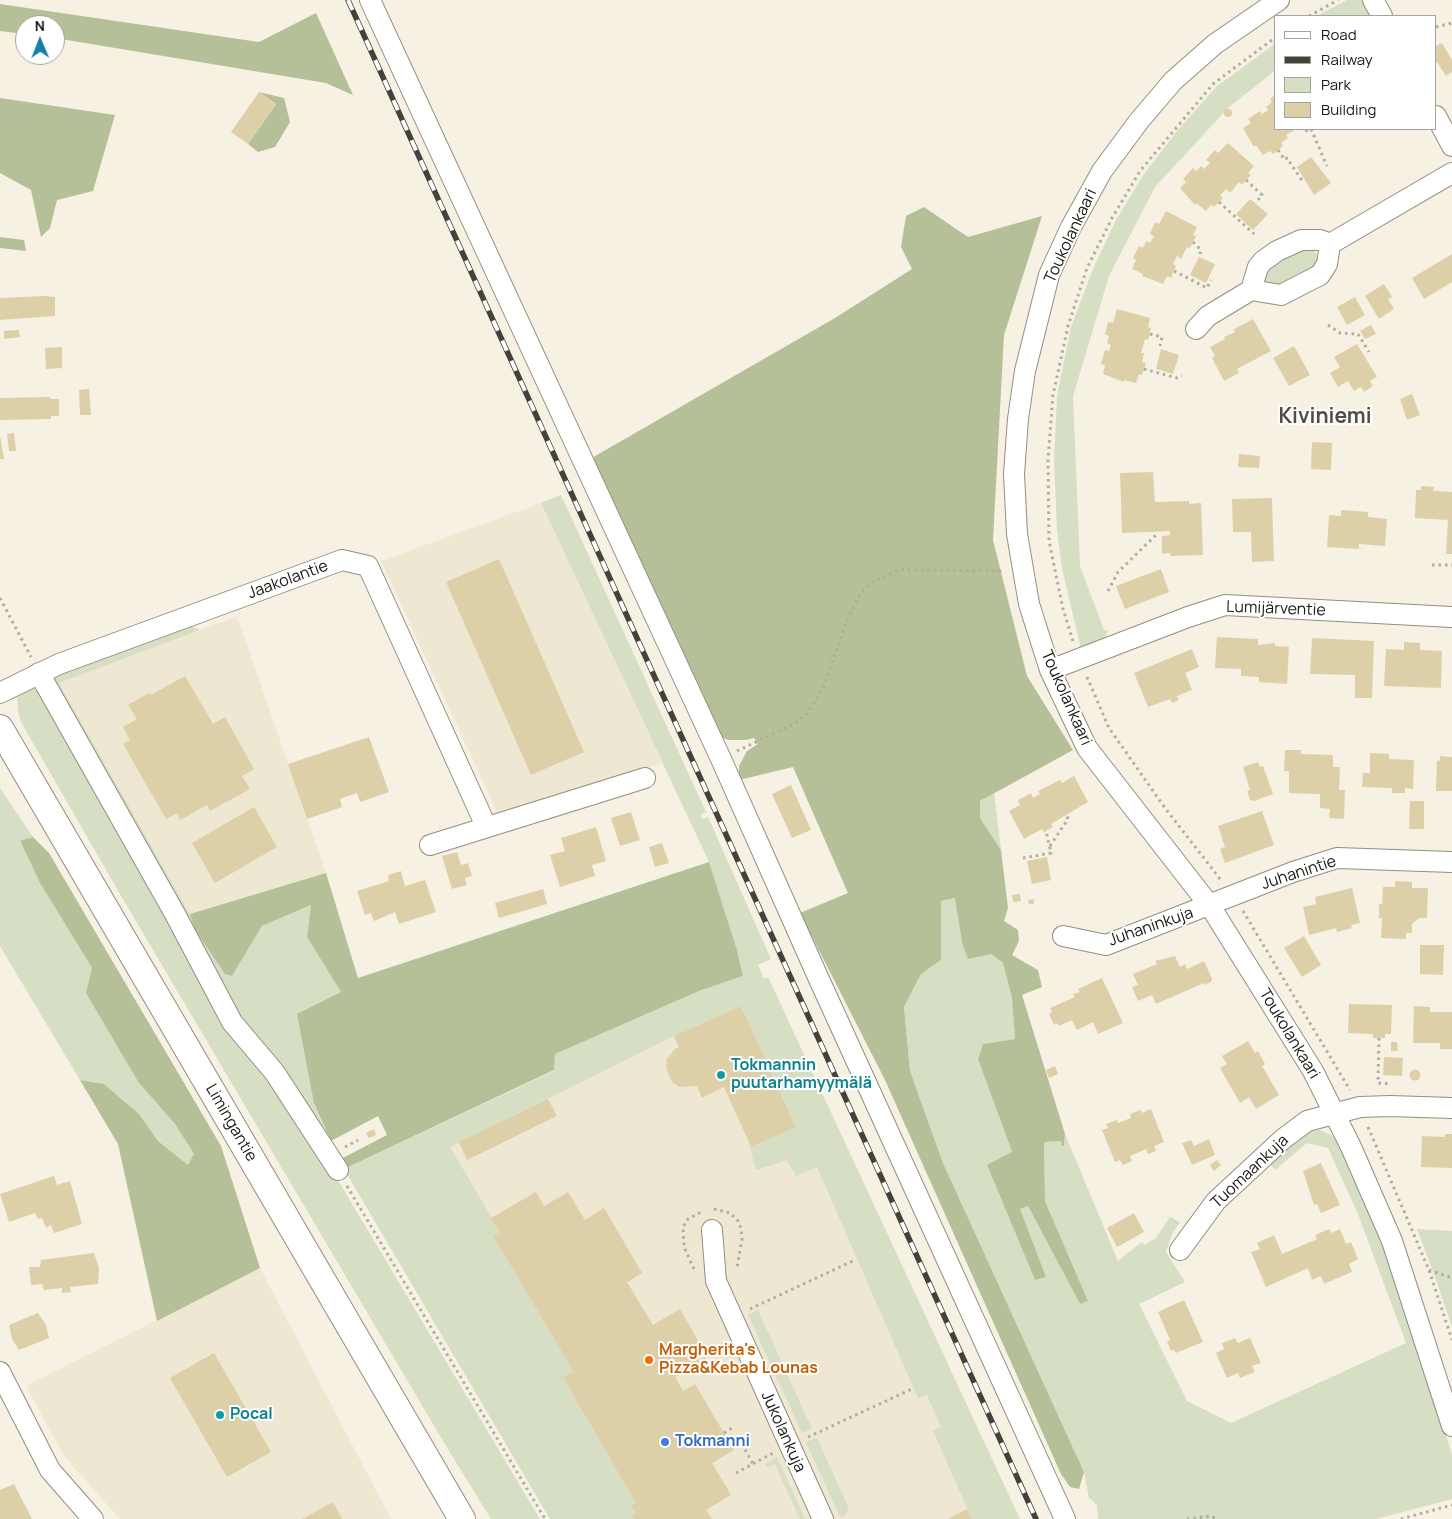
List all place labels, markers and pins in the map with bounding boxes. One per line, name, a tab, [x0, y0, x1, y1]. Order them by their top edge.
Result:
place label: Tokmannin puutarhamyymälä	[731, 1056, 872, 1094]
marker: Tokmannin puutarhamyymälä	[715, 1069, 727, 1081]
place label: Margherita's Pizza&Kebab Lounas	[659, 1341, 818, 1379]
marker: Margherita's Pizza&Kebab Lounas	[643, 1354, 655, 1366]
place label: Pocal	[230, 1405, 273, 1425]
marker: Pocal	[214, 1409, 226, 1421]
place label: Tokmanni	[675, 1432, 750, 1452]
marker: Tokmanni	[659, 1436, 671, 1448]

